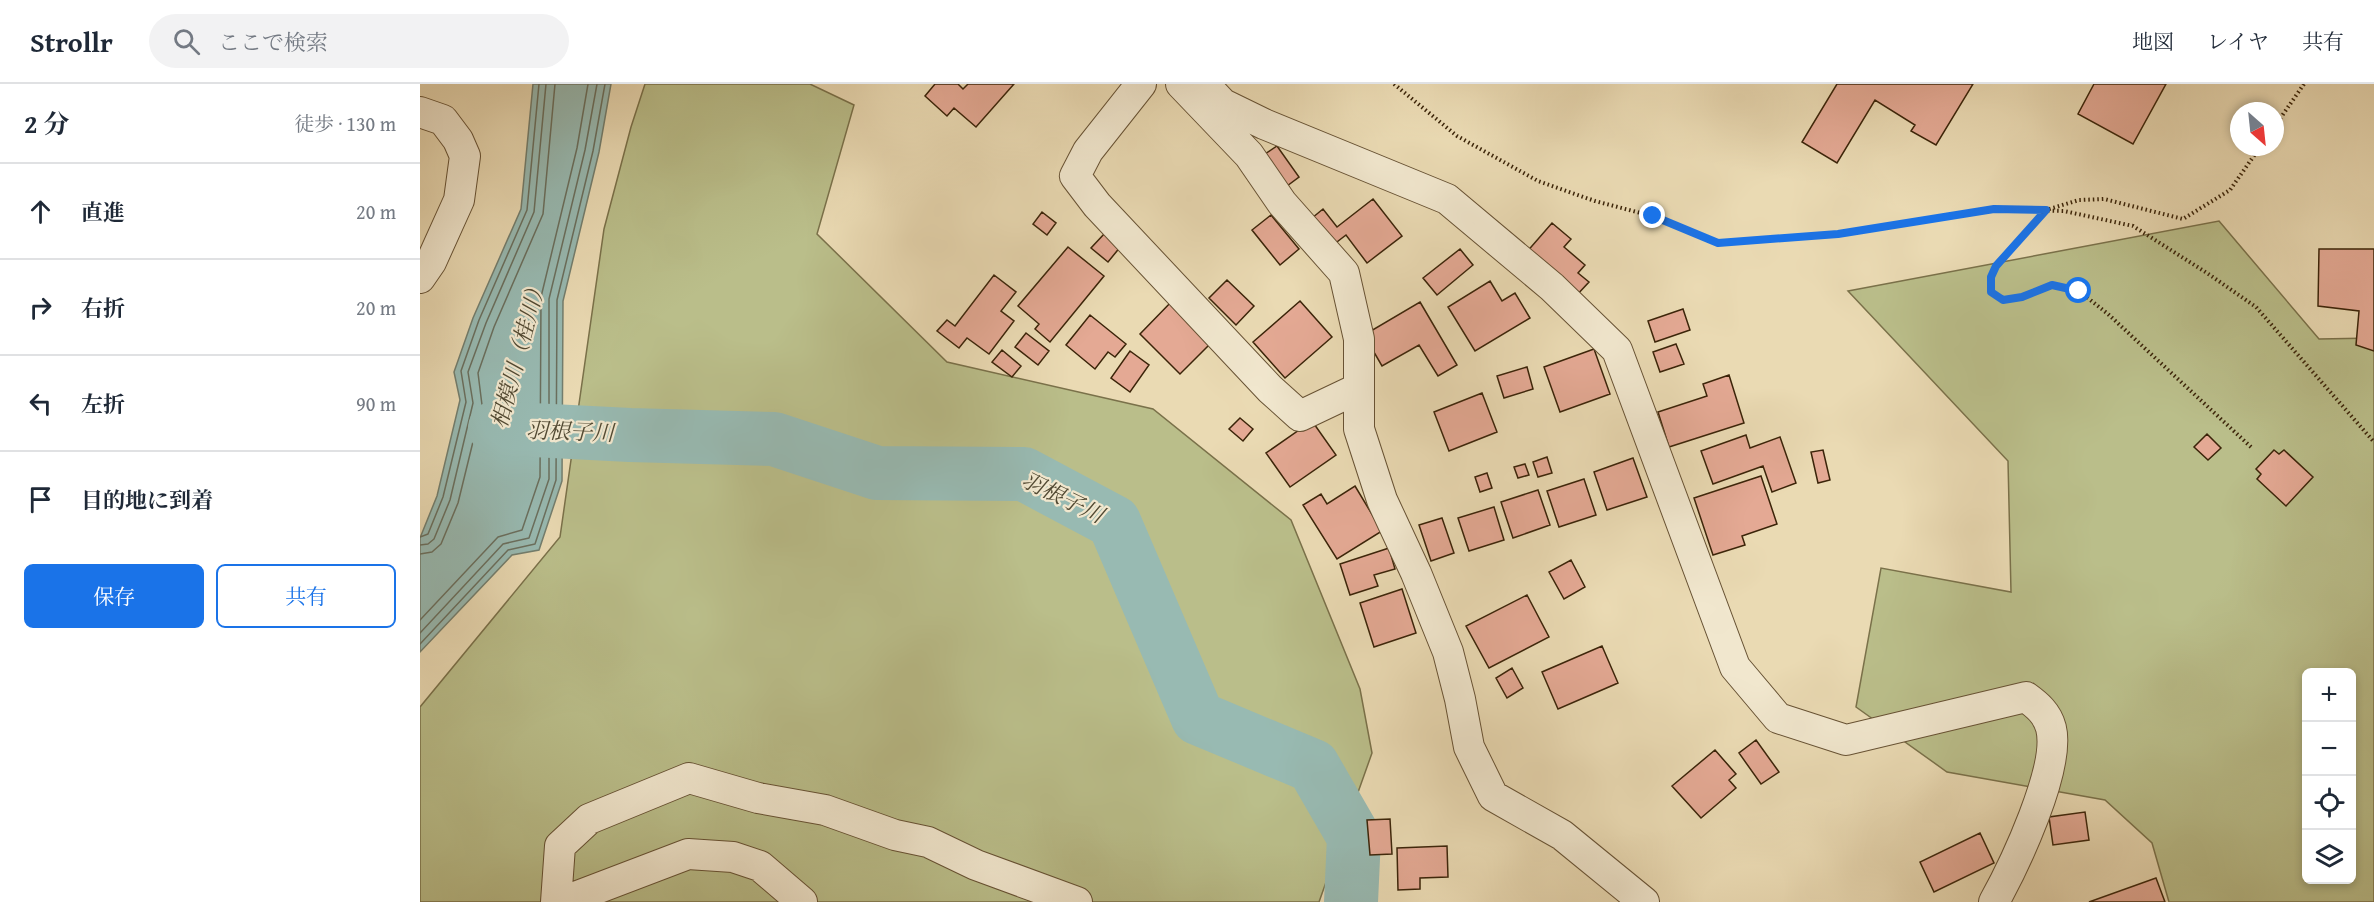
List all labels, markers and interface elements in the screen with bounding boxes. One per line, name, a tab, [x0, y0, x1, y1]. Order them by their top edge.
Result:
search box	[149, 14, 569, 68]
text: Strollr	[30, 21, 113, 62]
icon: search	[170, 25, 203, 58]
text: ここで検索	[218, 26, 328, 58]
text: 地図	[2132, 26, 2174, 57]
text: レイヤ	[2207, 26, 2269, 57]
text: 共有	[2302, 26, 2344, 57]
north arrow	[2230, 102, 2284, 156]
text: 2 分	[24, 104, 69, 143]
text: 徒歩 · 130 m	[294, 109, 396, 138]
icon: ahead	[24, 195, 57, 228]
text: 直進	[81, 196, 125, 228]
text: 20 m	[356, 197, 396, 226]
route end	[1639, 202, 1665, 228]
water label: 相模川（桂川）	[483, 274, 553, 432]
route start	[2065, 277, 2091, 303]
icon: right	[24, 291, 57, 324]
text: 右折	[81, 292, 125, 324]
text: 20 m	[356, 293, 396, 322]
icon: left	[24, 387, 57, 420]
text: 左折	[81, 388, 125, 420]
text: 90 m	[356, 389, 396, 418]
water label: 羽根子川	[525, 413, 617, 449]
water label: 羽根子川	[1016, 463, 1111, 532]
icon: arrive	[24, 483, 57, 516]
text: 目的地に到着	[81, 484, 213, 516]
button: 保存	[24, 564, 204, 628]
button: 共有	[216, 564, 396, 628]
map controls	[2302, 668, 2356, 884]
button: +	[2302, 668, 2356, 722]
button: −	[2302, 722, 2356, 776]
button: locate	[2302, 776, 2356, 830]
button: layers	[2302, 830, 2356, 884]

